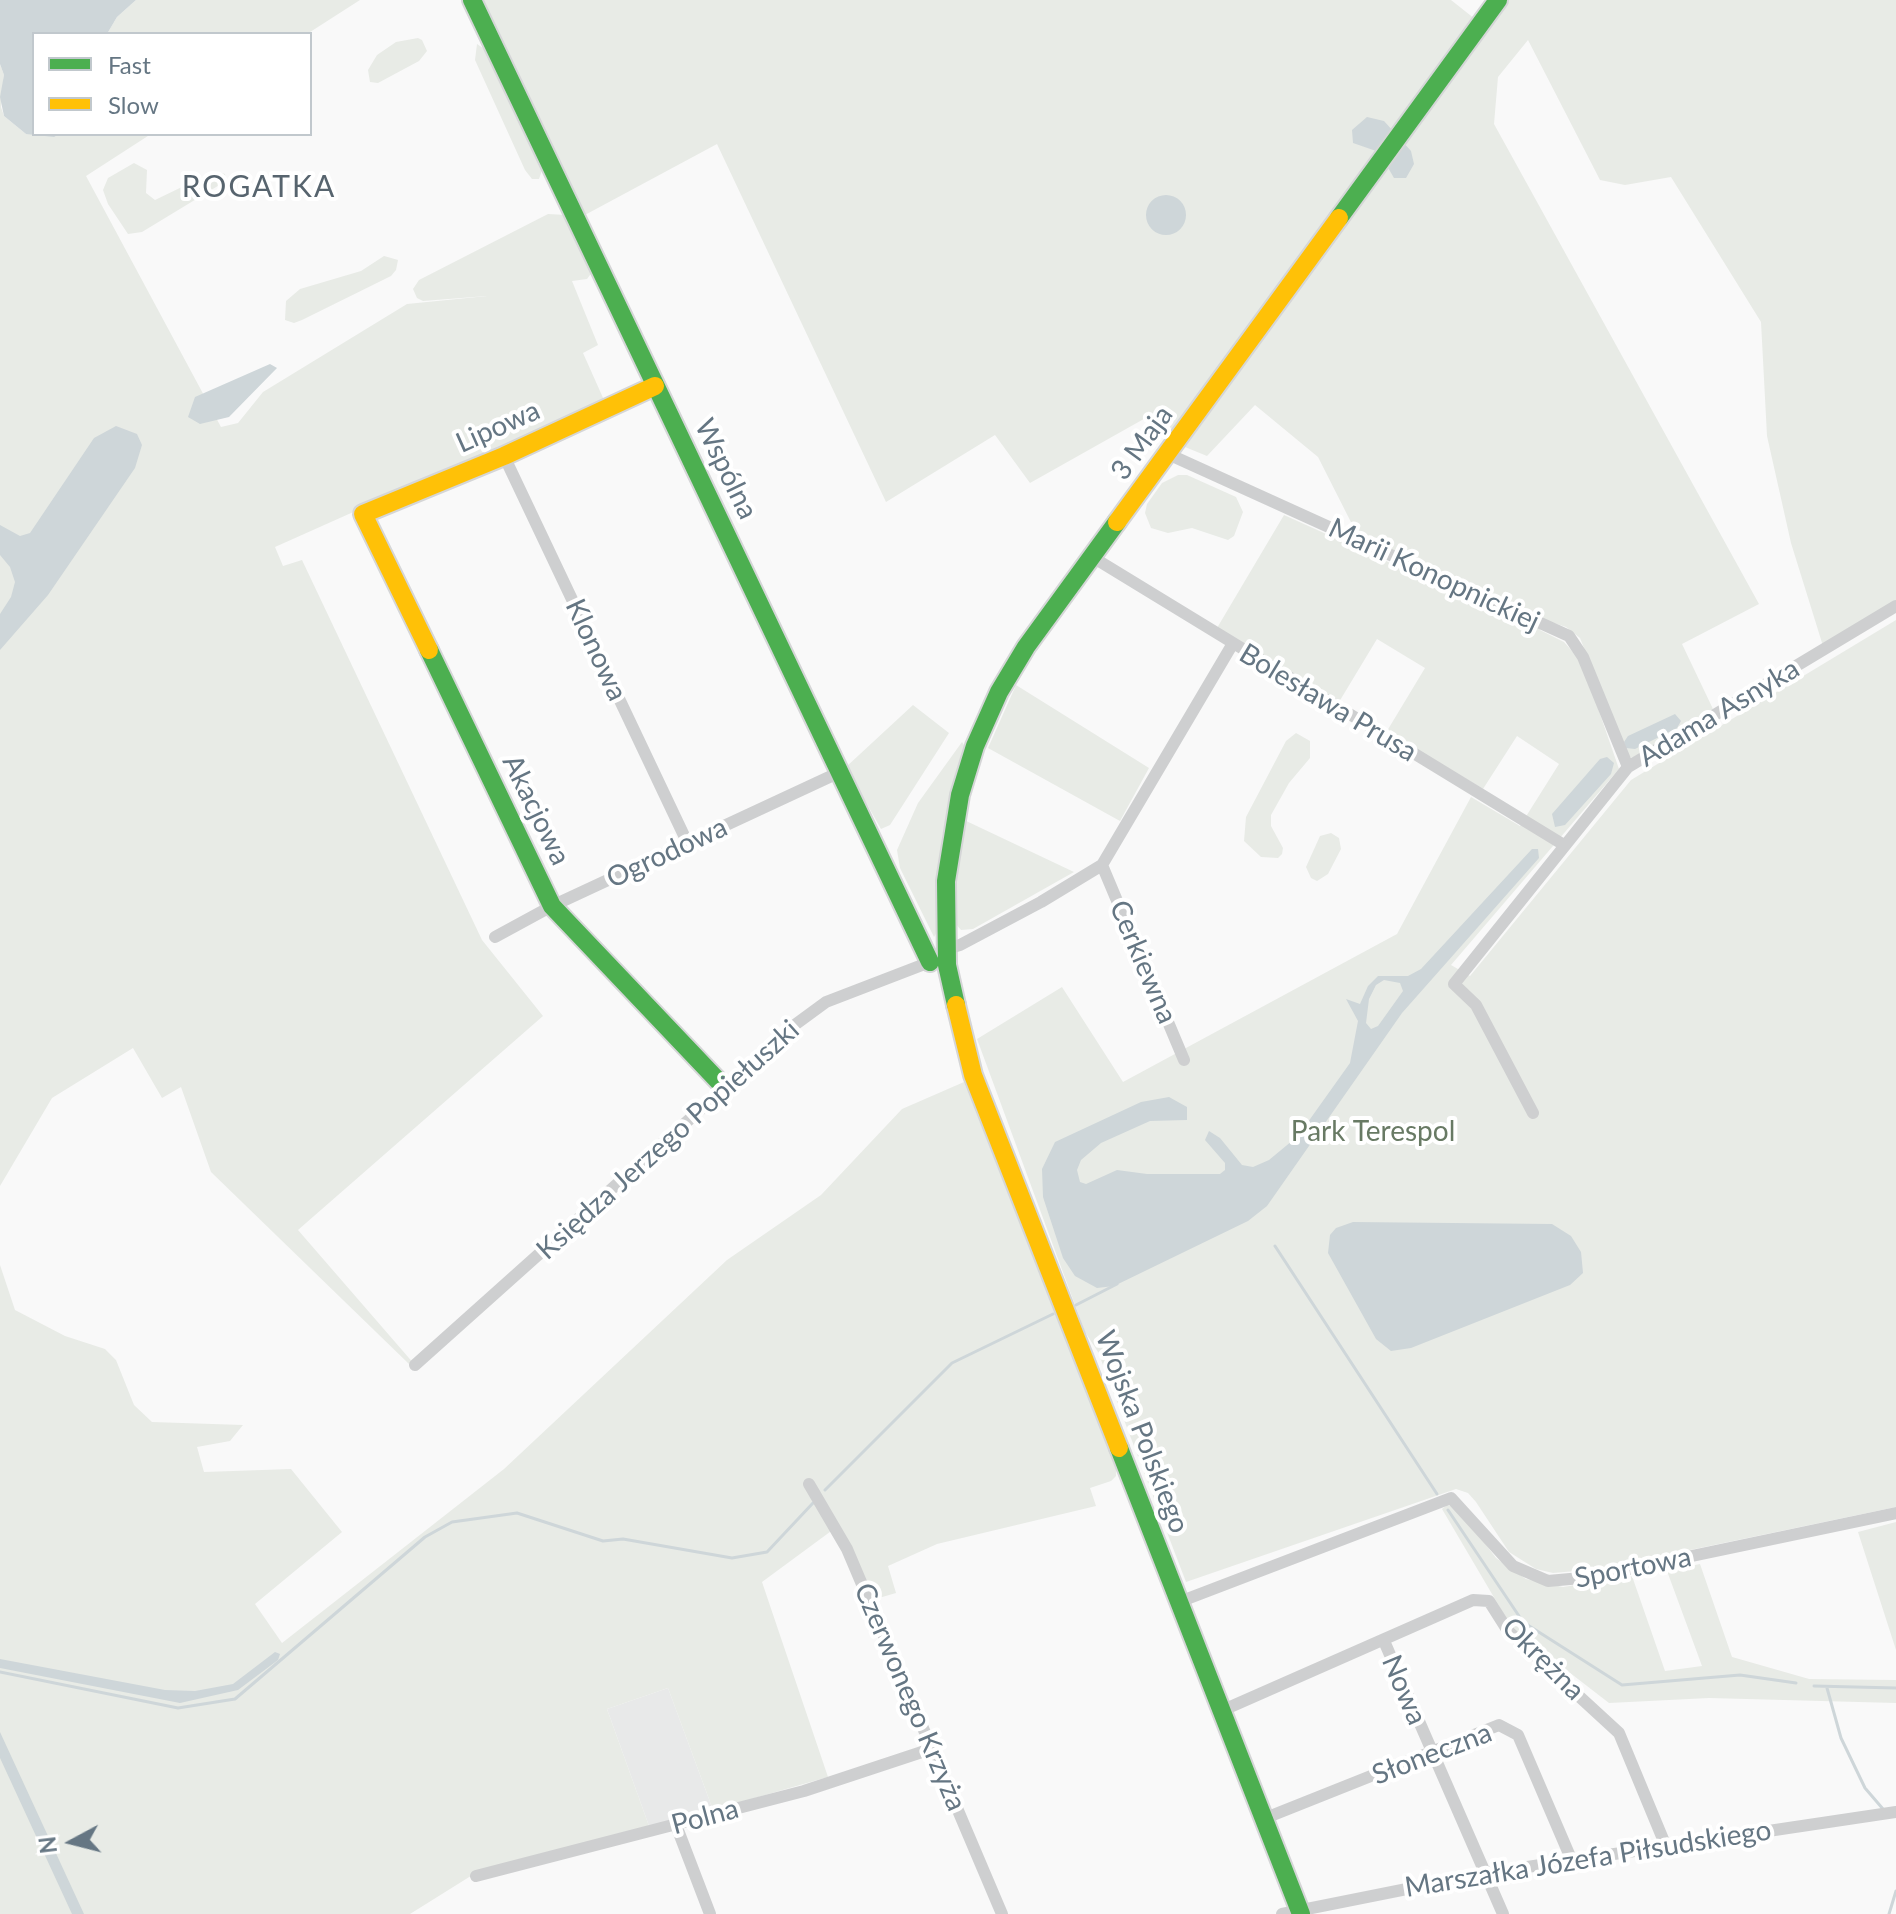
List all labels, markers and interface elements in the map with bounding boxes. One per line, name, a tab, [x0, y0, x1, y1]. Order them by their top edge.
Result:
legend	[32, 32, 312, 136]
text: Fast	[108, 50, 151, 79]
text: Slow	[108, 90, 159, 119]
district label: ROGATKA	[182, 169, 336, 205]
street label: Lipowa	[451, 394, 545, 460]
street label: 3 Maja	[1104, 399, 1180, 487]
street label: Wspólna	[687, 413, 765, 525]
street label: Marii Konopnickiej	[1323, 511, 1545, 639]
street label: Klonowa	[558, 594, 634, 706]
street label: Bolesława Prusa	[1233, 637, 1423, 769]
street label: Adama Asnyka	[1633, 652, 1805, 774]
street label: Akacjowa	[495, 749, 577, 871]
street label: Ogrodowa	[601, 810, 733, 896]
street label: Cerkiewna	[1102, 895, 1184, 1029]
street label: Księdza Jerzego Popiełuszki	[530, 1013, 806, 1267]
park label: Park Terespol	[1291, 1115, 1455, 1149]
street label: Wojska Polskiego	[1088, 1326, 1196, 1538]
street label: Sportowa	[1572, 1540, 1694, 1596]
street label: Czerwonego Krzyża	[847, 1578, 973, 1816]
street label: Okrężna	[1495, 1611, 1591, 1707]
street label: Nowa	[1374, 1650, 1434, 1730]
street label: Słoneczna	[1367, 1716, 1497, 1792]
street label: Polna	[668, 1792, 742, 1842]
north arrow	[32, 1802, 112, 1882]
street label: Marszałka Józefa Piłsudskiego	[1402, 1813, 1774, 1905]
text: N	[33, 1835, 62, 1855]

